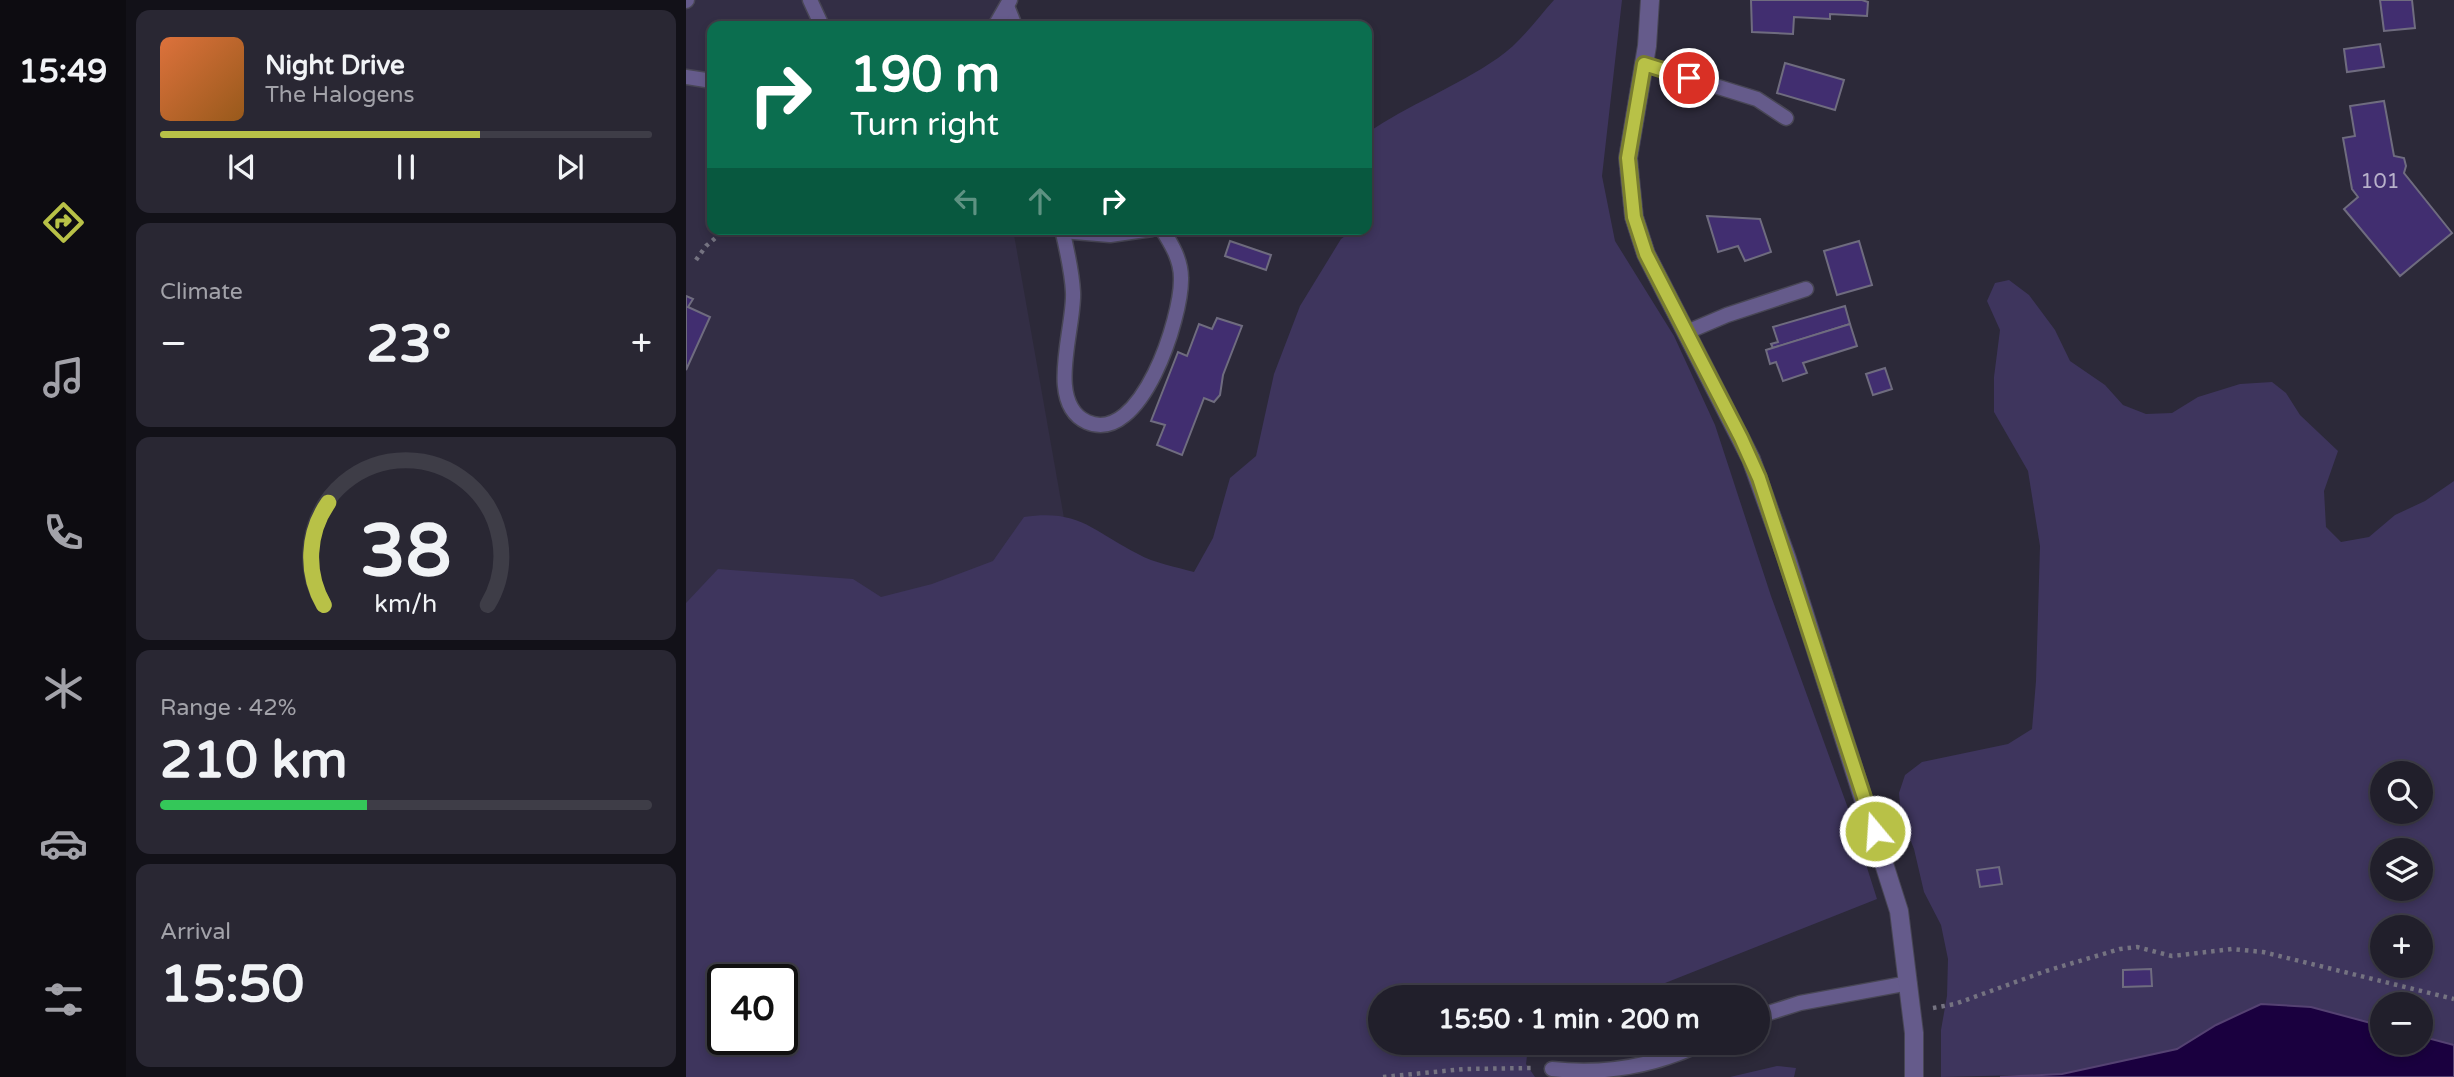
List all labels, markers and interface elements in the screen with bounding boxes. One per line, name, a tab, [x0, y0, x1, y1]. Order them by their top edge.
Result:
text: 190 m	[850, 46, 1000, 105]
pin	[1659, 48, 1719, 108]
icon: right	[735, 49, 826, 140]
text: Night Drive	[265, 50, 405, 81]
text: 15:49	[19, 53, 107, 91]
icon: arrive	[1670, 59, 1708, 97]
text: The Halogens	[265, 81, 414, 109]
text: Turn right	[850, 106, 999, 144]
icon: previous	[223, 148, 261, 186]
icon: pause	[387, 148, 425, 186]
icon: next	[551, 148, 589, 186]
house number: 101	[2360, 169, 2400, 194]
icon: left	[948, 182, 986, 220]
icon: ahead	[1021, 182, 1059, 220]
icon: right	[1094, 182, 1132, 220]
icon: directions	[39, 198, 88, 247]
text: Climate	[160, 278, 243, 306]
text: 23°	[366, 313, 451, 376]
text: −	[160, 321, 187, 367]
text: +	[631, 321, 652, 367]
icon: music	[39, 353, 88, 402]
icon: phone	[39, 508, 88, 557]
text: 38	[360, 508, 452, 596]
text: km/h	[375, 588, 437, 618]
icon: climate	[39, 664, 88, 713]
text: Range · 42%	[160, 694, 296, 722]
text: 210 km	[160, 729, 348, 792]
map controls	[2370, 761, 2433, 1055]
button: search	[2370, 761, 2433, 824]
position arrow	[1838, 794, 1912, 868]
icon: car	[39, 819, 88, 868]
button: layers	[2370, 838, 2433, 901]
button: +	[2370, 915, 2433, 978]
text: Arrival	[160, 918, 231, 946]
text: 15:50	[160, 953, 304, 1016]
speed limit sign: 40	[707, 964, 798, 1055]
icon: filters	[39, 975, 88, 1024]
button: −	[2370, 992, 2433, 1055]
text: 15:50 · 1 min · 200 m	[1438, 1004, 1700, 1035]

